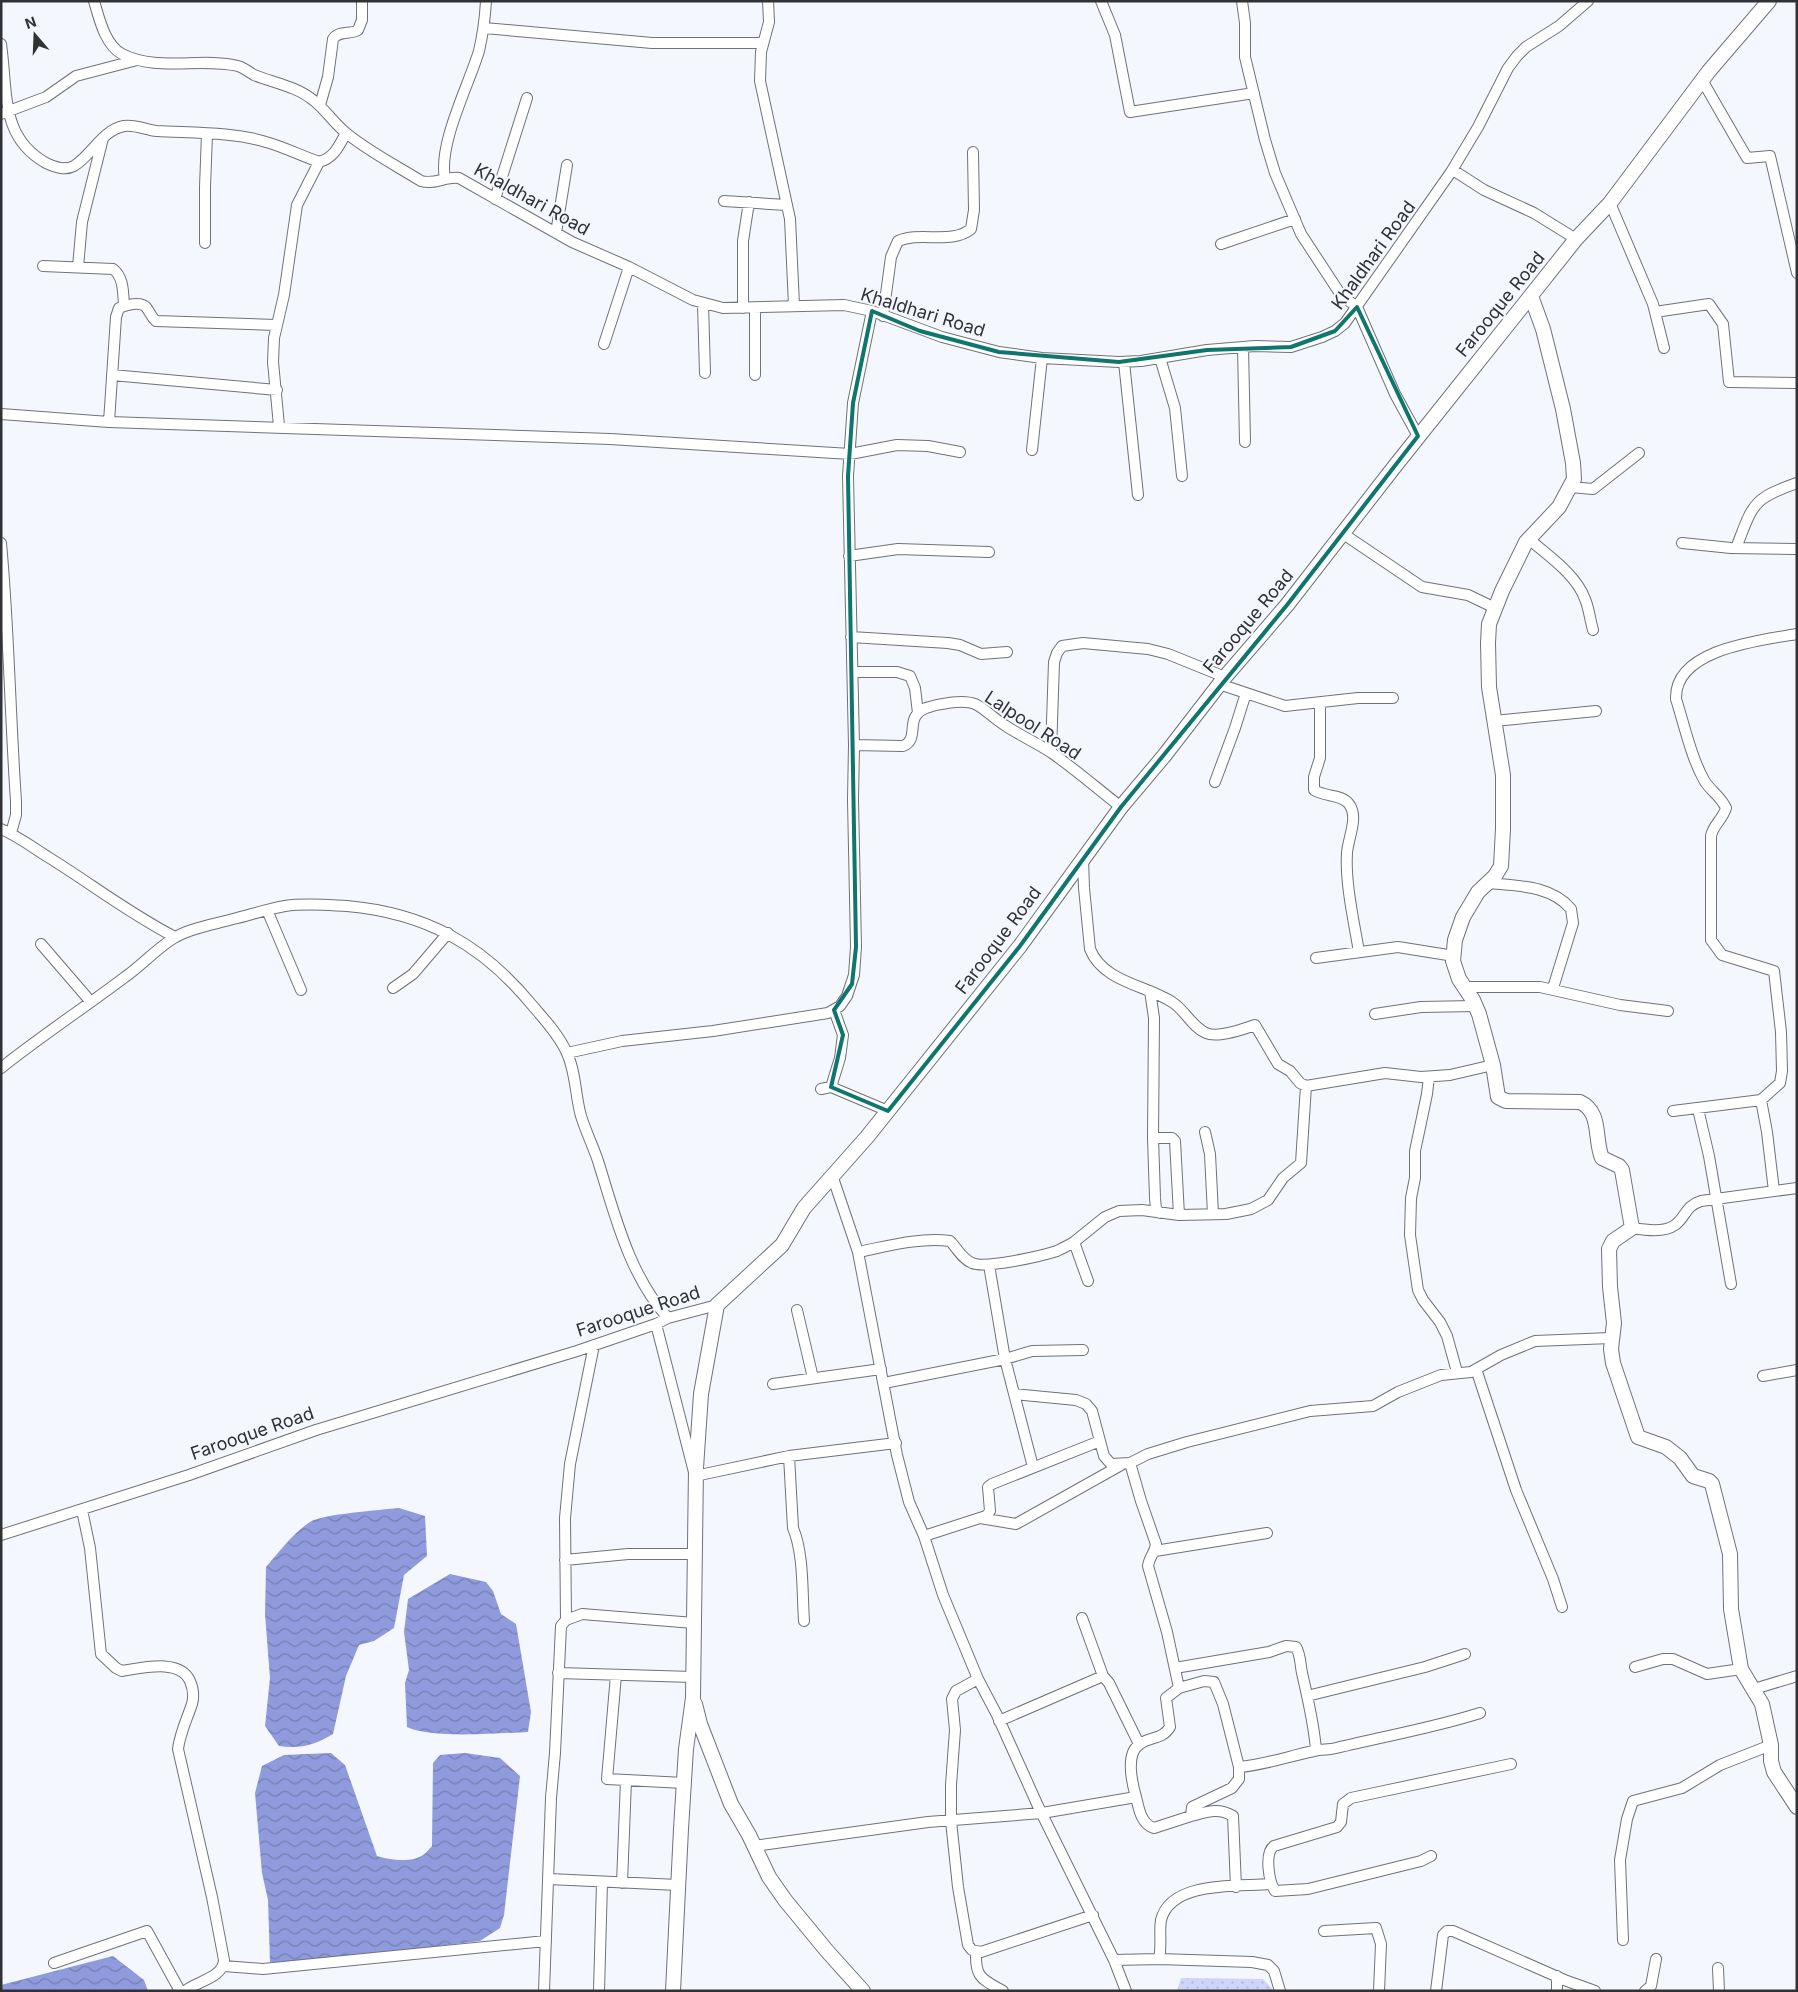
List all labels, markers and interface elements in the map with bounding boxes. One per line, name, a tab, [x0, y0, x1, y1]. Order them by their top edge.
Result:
north arrow	[10, 10, 60, 60]
text: N	[23, 12, 38, 32]
street label: Khaldhari Road	[471, 159, 593, 239]
street label: Khaldhari Road	[1327, 197, 1419, 313]
street label: Farooque Road	[1451, 247, 1549, 361]
street label: Khaldhari Road	[858, 283, 988, 341]
street label: Farooque Road	[1198, 565, 1298, 677]
street label: Lalpool Road	[981, 686, 1085, 764]
street label: Farooque Road	[951, 882, 1045, 998]
street label: Farooque Road	[573, 1281, 703, 1341]
street label: Farooque Road	[188, 1402, 316, 1464]

